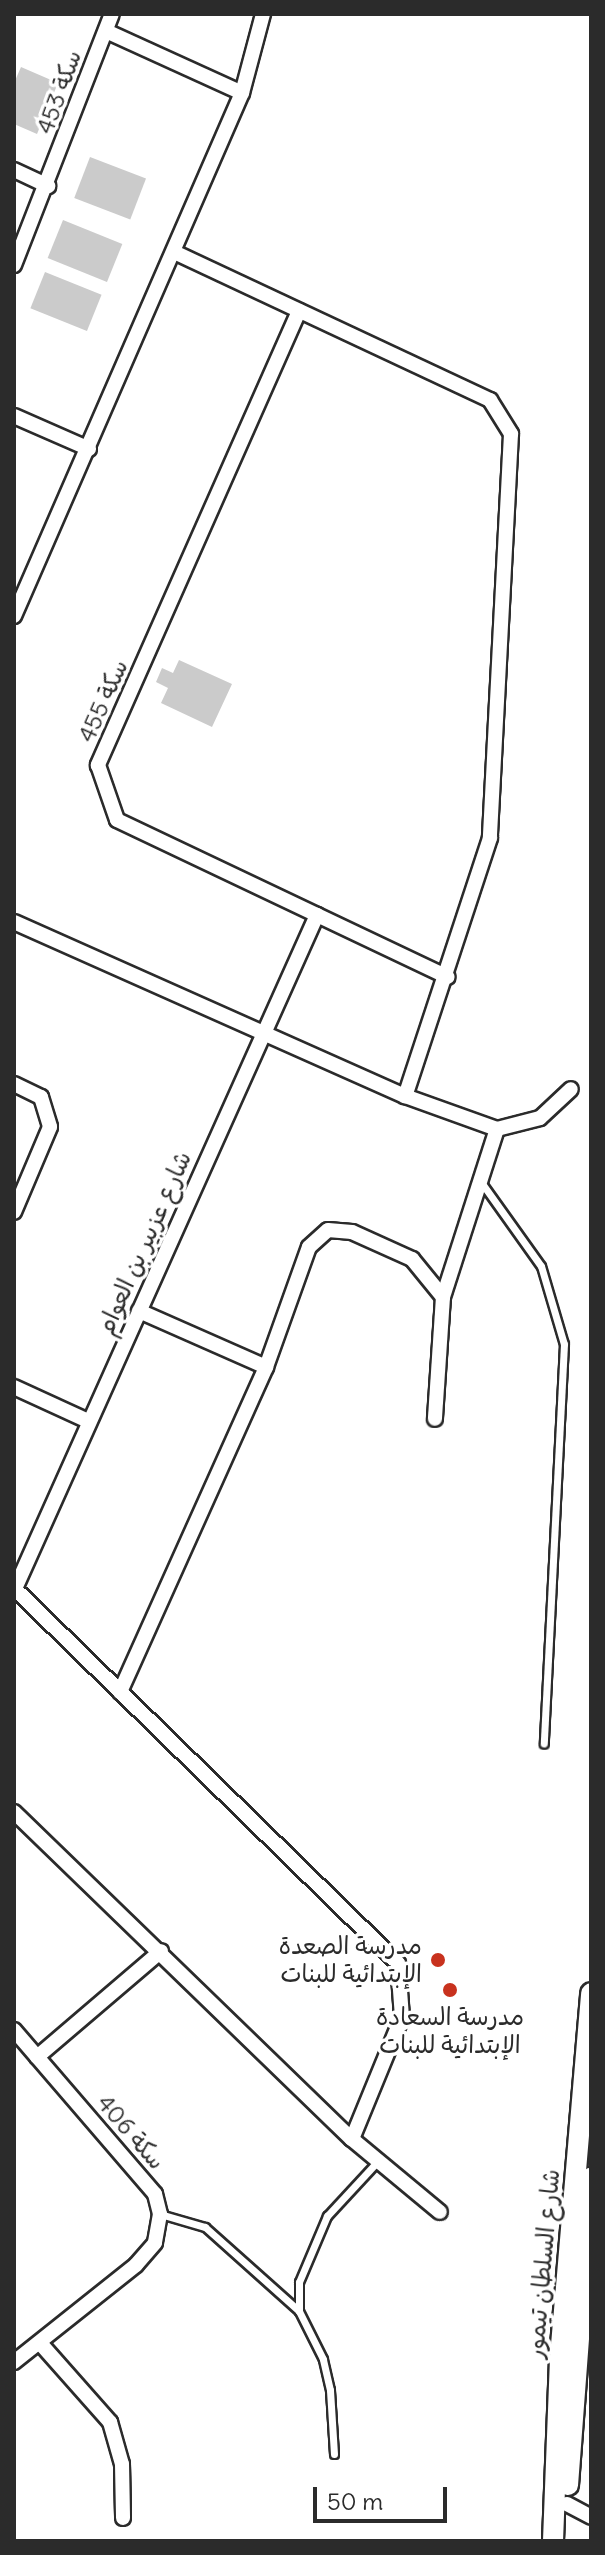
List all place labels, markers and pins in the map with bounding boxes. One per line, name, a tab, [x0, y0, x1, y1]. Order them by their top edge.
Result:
place label: مدرسة الصعدة الإبتدائية للبنات	[279, 1932, 422, 1988]
marker: مدرسة الصعدة الإبتدائية للبنات	[429, 1951, 447, 1969]
marker: مدرسة السعادة الإبتدائية للبنات	[441, 1981, 459, 1999]
place label: مدرسة السعادة الإبتدائية للبنات	[376, 2003, 524, 2059]

